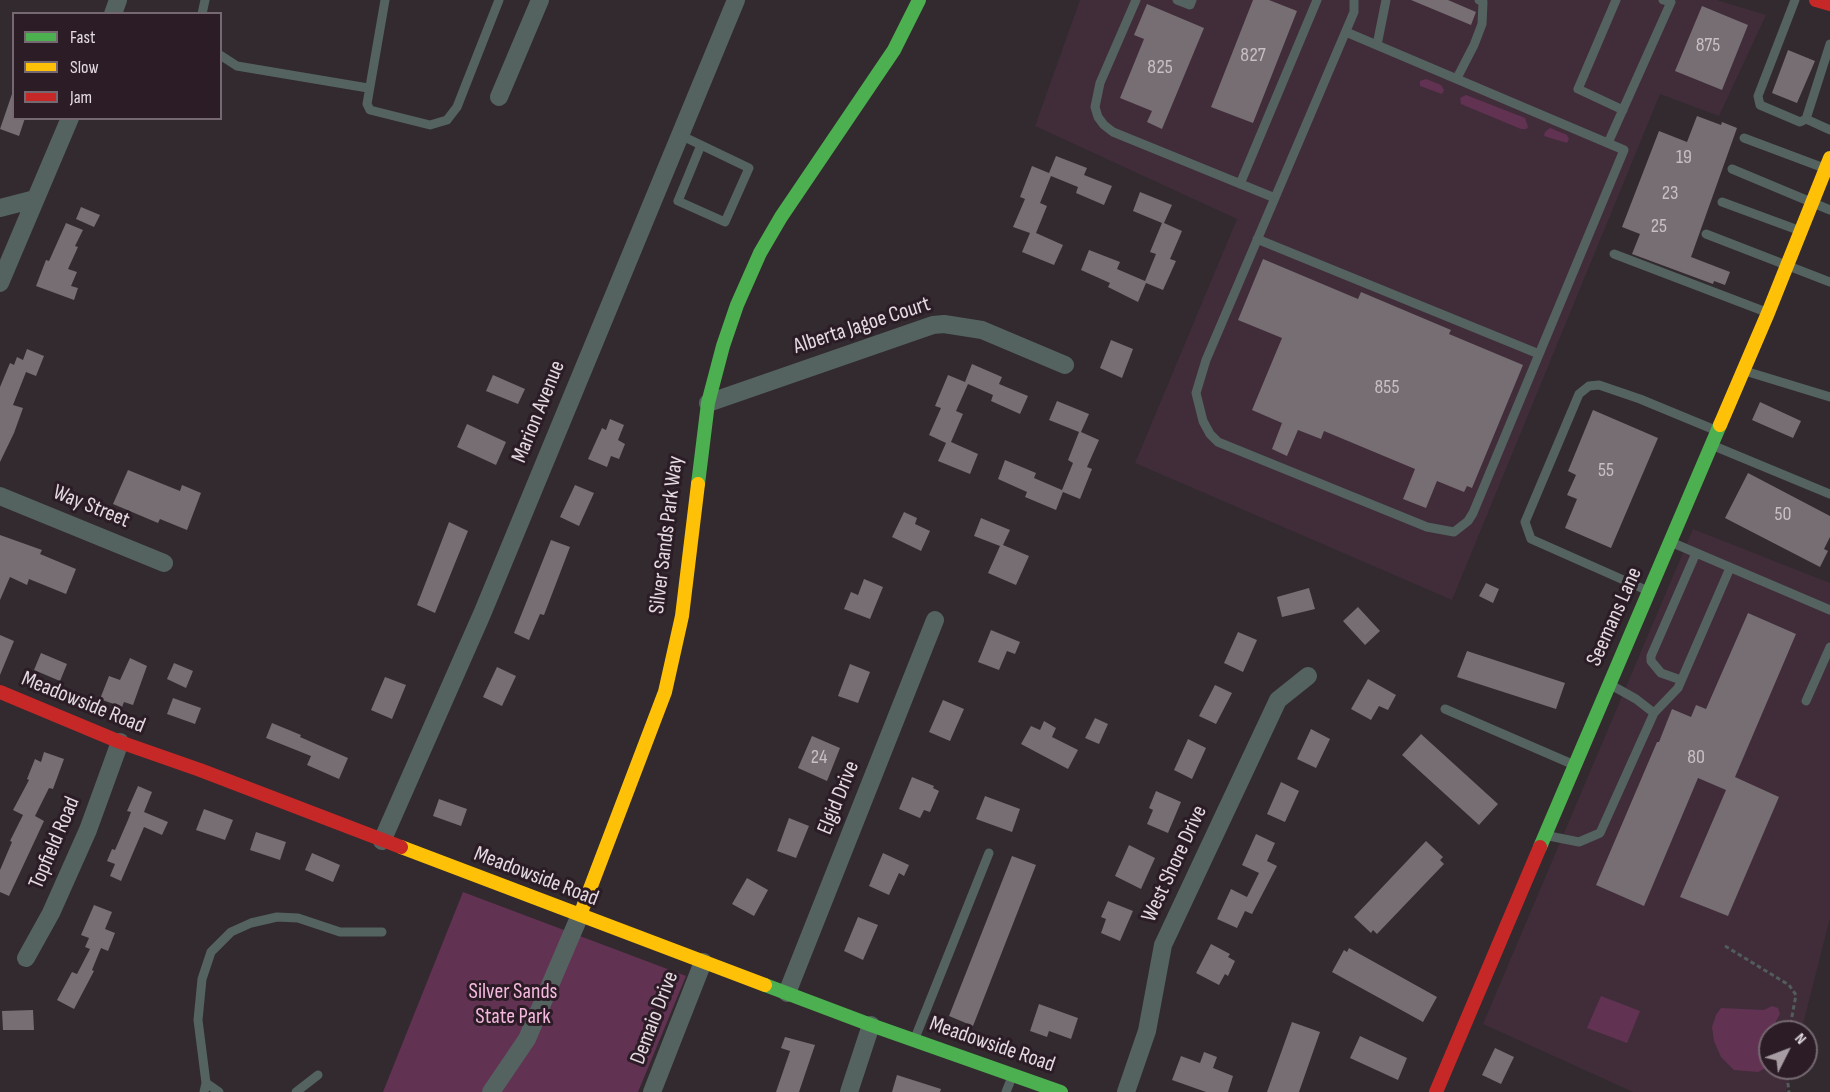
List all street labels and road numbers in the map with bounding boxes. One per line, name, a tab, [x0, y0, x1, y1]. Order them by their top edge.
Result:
street label: Alberta Jagoe Court	[790, 291, 934, 361]
street label: Marion Avenue	[507, 357, 571, 467]
street label: Silver Sands Park Way	[644, 455, 690, 615]
street label: Way Street	[49, 480, 133, 534]
street label: Seemans Lane	[1582, 563, 1648, 671]
street label: Meadowside Road	[17, 666, 149, 740]
street label: Elgid Drive	[812, 757, 866, 839]
street label: Topfield Road	[24, 793, 86, 893]
street label: West Shore Drive	[1137, 802, 1213, 926]
street label: Meadowside Road	[470, 841, 602, 913]
street label: Demaio Drive	[625, 968, 685, 1068]
street label: Meadowside Road	[926, 1011, 1058, 1079]

